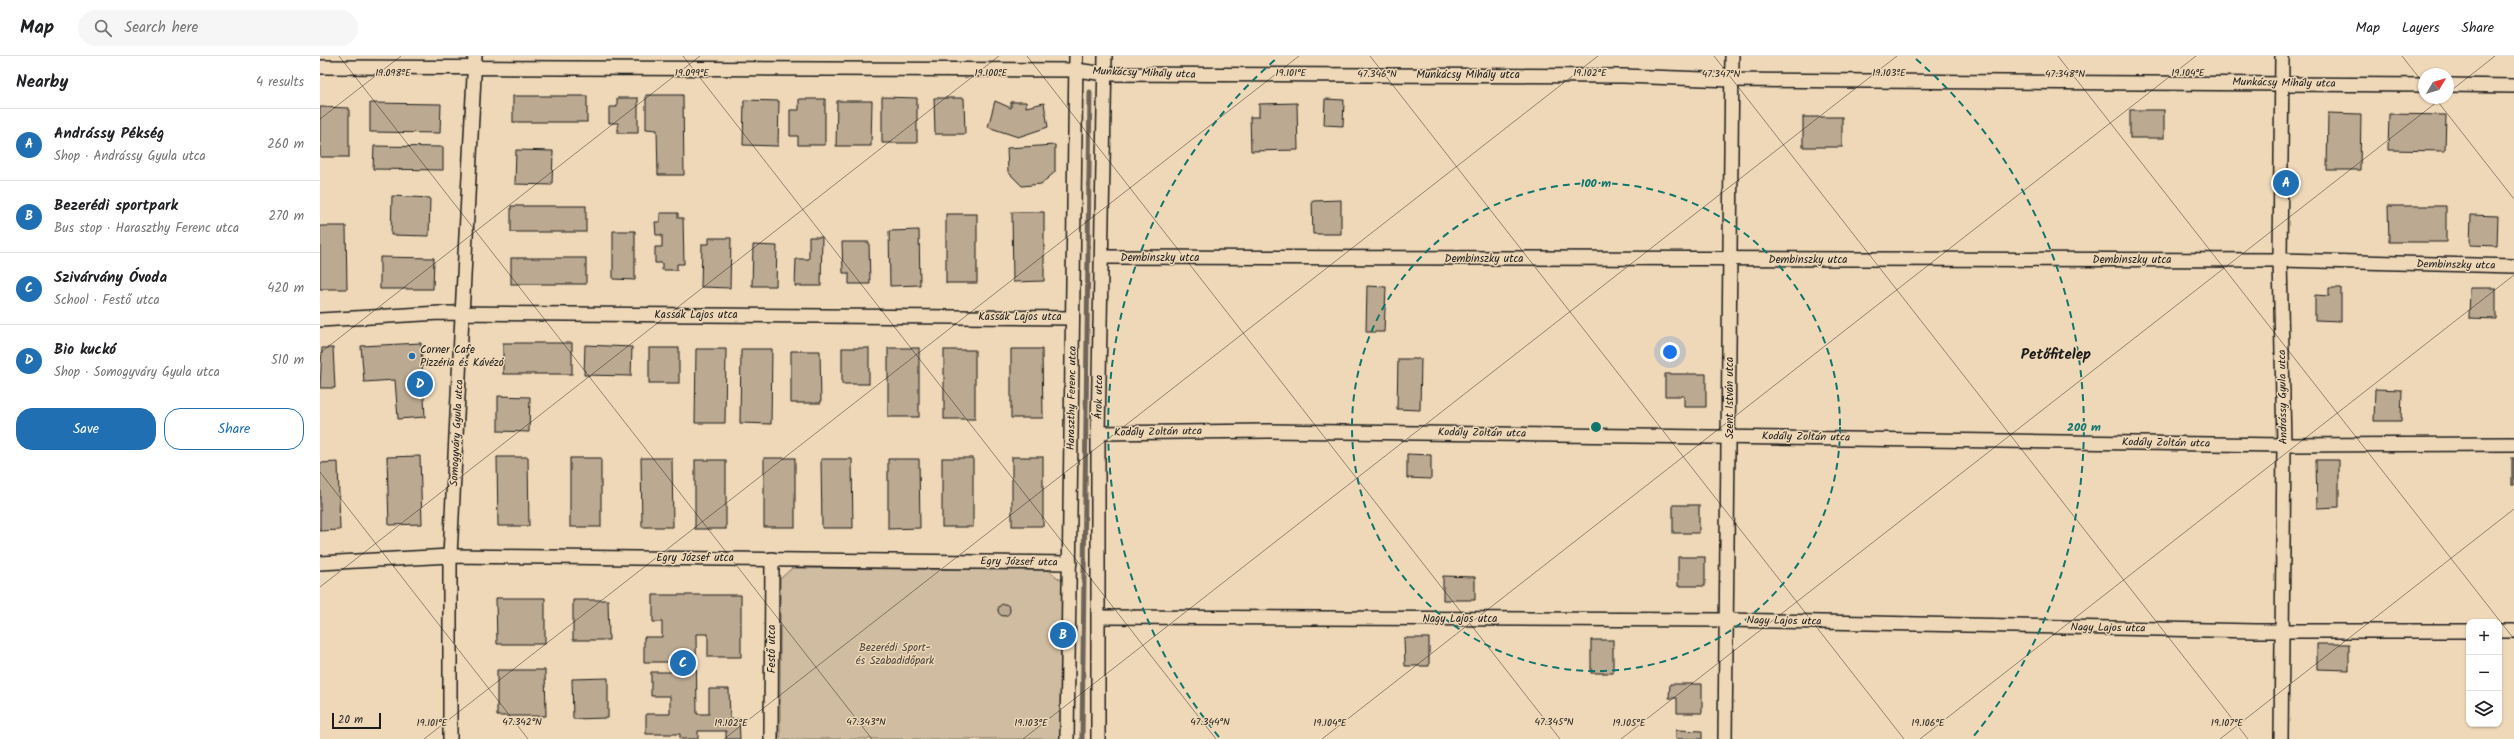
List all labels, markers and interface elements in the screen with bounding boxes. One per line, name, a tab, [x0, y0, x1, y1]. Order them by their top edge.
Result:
search box	[78, 10, 358, 46]
text: Map	[20, 13, 54, 43]
text: Search here	[124, 16, 198, 40]
icon: search	[92, 17, 114, 39]
text: Map	[2356, 17, 2380, 39]
text: Layers	[2402, 17, 2440, 39]
text: Share	[2462, 17, 2494, 39]
street label: Munkácsy Mihály utca	[1092, 62, 1196, 84]
text: 19.098°E	[375, 65, 412, 81]
text: 19.099°E	[675, 65, 710, 81]
text: 19.100°E	[975, 65, 1009, 81]
text: 19.101°E	[1276, 65, 1308, 81]
text: 19.102°E	[1573, 65, 1608, 81]
text: 19.103°E	[1872, 65, 1907, 81]
text: 19.104°E	[2171, 65, 2206, 81]
text: 47.346°N	[1357, 66, 1397, 82]
street label: Munkácsy Mihály utca	[1416, 66, 1520, 84]
text: 47.347°N	[1702, 66, 1740, 82]
text: 47.348°N	[2045, 66, 2085, 82]
north arrow	[2418, 68, 2454, 104]
text: Nearby	[16, 69, 68, 96]
text: 4 results	[256, 72, 304, 93]
street label: Munkácsy Mihály utca	[2232, 73, 2336, 93]
text: Andrássy Pékség	[54, 122, 164, 146]
text: A	[25, 134, 33, 155]
text: 260 m	[267, 134, 304, 155]
text: Shop · Andrássy Gyula utca	[54, 146, 206, 167]
pin: A	[2273, 168, 2299, 198]
text: 100 m	[1581, 174, 1611, 193]
text: Bezerédi sportpark	[54, 194, 178, 218]
text: B	[25, 206, 33, 227]
text: 270 m	[268, 206, 304, 227]
text: Bus stop · Haraszthy Ferenc utca	[54, 218, 239, 239]
street label: Dembinszky utca	[1121, 249, 1199, 267]
street label: Dembinszky utca	[1445, 250, 1523, 268]
street label: Dembinszky utca	[1769, 251, 1847, 269]
street label: Dembinszky utca	[2093, 251, 2171, 269]
street label: Dembinszky utca	[2416, 255, 2496, 275]
text: Szivárvány Óvoda	[54, 266, 167, 290]
text: C	[25, 278, 33, 299]
text: 420 m	[267, 278, 304, 299]
text: School · Festő utca	[54, 290, 160, 311]
street label: Kassák Lajos utca	[654, 306, 738, 324]
street label: Kassák Lajos utca	[978, 308, 1062, 326]
text: Bio kuckó	[54, 338, 116, 362]
place label: Corner Cafe Pizzéria és Kávézó	[420, 341, 505, 372]
your location	[1660, 342, 1680, 362]
district label: Petőfitelep	[2021, 343, 2091, 367]
street label: Haraszthy Ferenc utca	[1062, 346, 1082, 450]
street label: Andrássy Gyula utca	[2273, 349, 2293, 445]
text: D	[25, 350, 33, 371]
text: 510 m	[271, 350, 304, 371]
marker: Corner Cafe Pizzéria és Kávézó	[407, 351, 417, 361]
street label: Szent István utca	[1721, 357, 1739, 439]
text: Shop · Somogyváry Gyula utca	[54, 362, 220, 383]
pin: D	[407, 369, 433, 399]
street label: Árok utca	[1090, 375, 1108, 419]
street label: Somogyváry Gyula utca	[445, 379, 469, 487]
button: Save	[16, 408, 156, 450]
button: Share	[164, 408, 304, 450]
text: 200 m	[2067, 418, 2101, 437]
centre of rings	[1589, 420, 1603, 434]
street label: Kodály Zoltán utca	[1114, 422, 1202, 442]
street label: Kodály Zoltán utca	[1438, 423, 1526, 443]
street label: Kodály Zoltán utca	[1762, 427, 1850, 447]
street label: Kodály Zoltán utca	[2122, 433, 2210, 453]
street label: Egry József utca	[656, 549, 734, 567]
street label: Egry József utca	[980, 552, 1058, 572]
street label: Nagy Lajos utca	[1422, 610, 1498, 628]
street label: Nagy Lajos utca	[1746, 611, 1822, 631]
street label: Nagy Lajos utca	[2070, 618, 2146, 638]
map controls	[2466, 619, 2502, 727]
button: +	[2466, 619, 2502, 655]
pin: B	[1050, 620, 1076, 650]
street label: Festő utca	[763, 625, 781, 673]
park label: Bezerédi Sport- és Szabadidőpark	[856, 639, 935, 670]
pin: C	[670, 648, 696, 678]
button: −	[2466, 655, 2502, 691]
button: layers	[2466, 691, 2502, 727]
scale bar	[332, 711, 381, 730]
text: 20 m	[338, 711, 363, 729]
text: 47.342°N	[502, 714, 542, 730]
text: 47.343°N	[846, 714, 886, 730]
text: 47.344°N	[1190, 714, 1230, 730]
text: 47.345°N	[1534, 714, 1574, 730]
text: 19.101°E	[417, 715, 449, 731]
text: 19.102°E	[714, 715, 749, 731]
text: 19.103°E	[1014, 715, 1049, 731]
text: 19.104°E	[1313, 715, 1348, 731]
text: 19.105°E	[1612, 715, 1647, 731]
text: 19.106°E	[1911, 715, 1946, 731]
text: 19.107°E	[2211, 715, 2244, 731]

